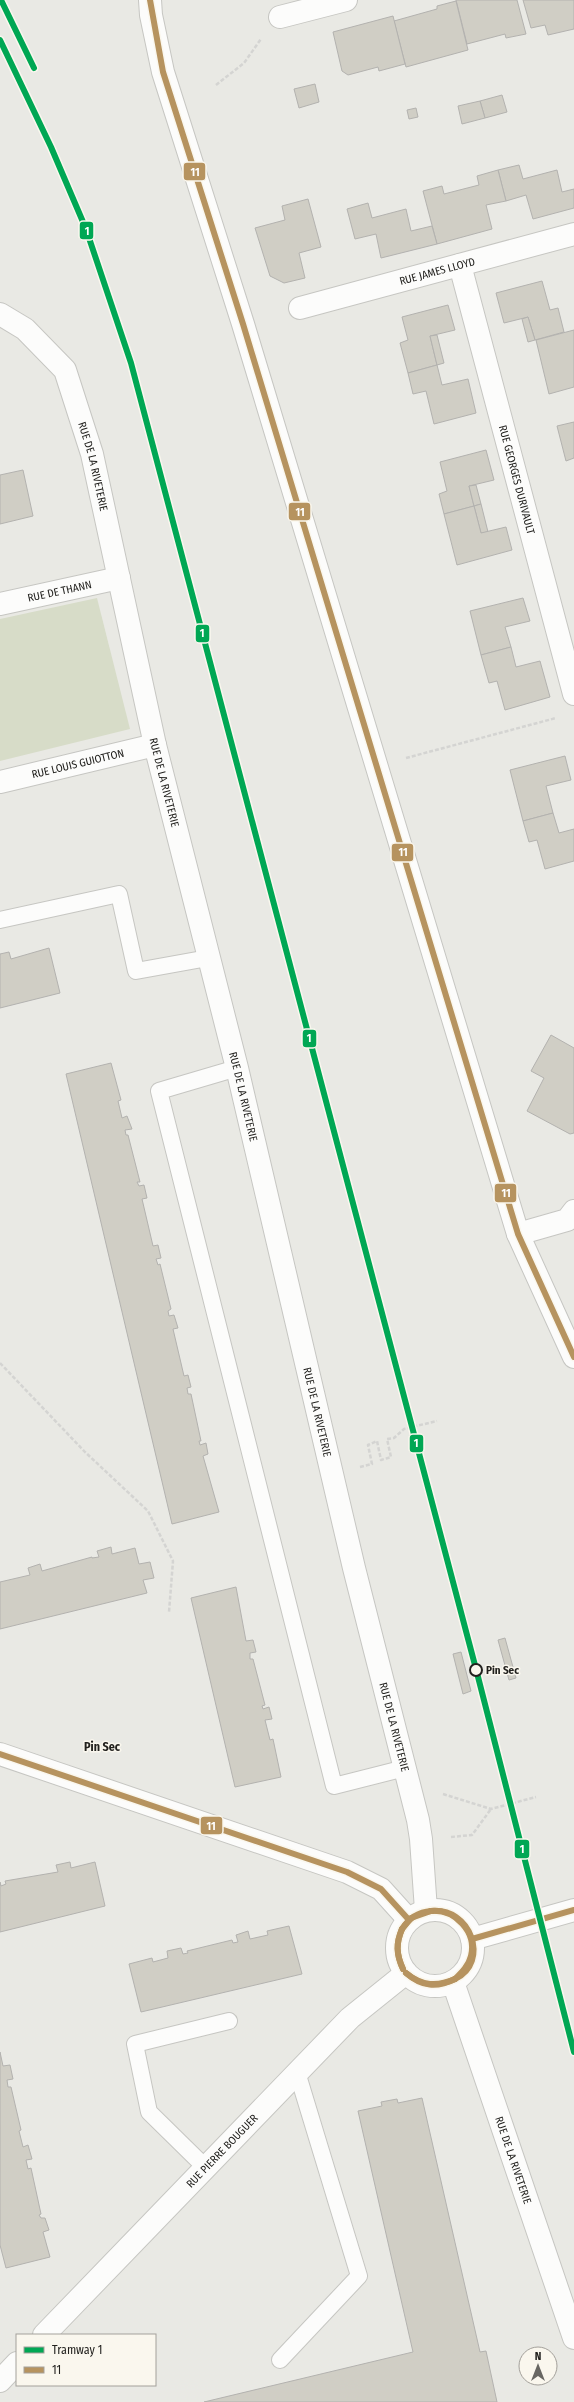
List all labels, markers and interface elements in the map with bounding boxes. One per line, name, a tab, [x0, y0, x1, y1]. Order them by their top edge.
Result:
line badge: 11	[183, 162, 206, 181]
text: 11	[190, 166, 200, 179]
line badge: 1	[79, 221, 94, 240]
text: 1	[85, 225, 89, 238]
street label: RUE JAMES LLOYD	[398, 255, 476, 288]
street label: RUE DE LA RIVETERIE	[75, 420, 110, 512]
street label: RUE GEORGES DURIVAULT	[496, 424, 537, 536]
line badge: 11	[288, 502, 311, 521]
text: 11	[295, 506, 305, 519]
street label: RUE DE THANN	[26, 578, 93, 605]
line badge: 1	[195, 624, 210, 643]
text: 1	[200, 627, 204, 640]
street label: RUE DE LA RIVETERIE	[147, 737, 182, 829]
street label: RUE LOUIS GUIOTTON	[30, 747, 125, 781]
line badge: 11	[391, 843, 414, 862]
text: 11	[398, 846, 408, 859]
line badge: 1	[302, 1029, 317, 1048]
text: 1	[307, 1032, 311, 1045]
street label: RUE DE LA RIVETERIE	[226, 1051, 260, 1143]
line badge: 11	[494, 1183, 517, 1203]
text: 11	[501, 1187, 511, 1200]
street label: RUE DE LA RIVETERIE	[300, 1366, 334, 1458]
line badge: 1	[409, 1434, 424, 1453]
text: 1	[414, 1437, 418, 1450]
marker: Pin Sec	[469, 1663, 483, 1677]
place label: Pin Sec	[486, 1664, 519, 1677]
street label: RUE DE LA RIVETERIE	[376, 1681, 411, 1773]
district label: Pin Sec	[84, 1740, 121, 1754]
line badge: 11	[200, 1816, 223, 1835]
text: 11	[206, 1820, 216, 1833]
line badge: 1	[514, 1839, 530, 1859]
text: 1	[520, 1843, 524, 1856]
street label: RUE PIERRE BOUGUER	[184, 2112, 261, 2191]
street label: RUE DE LA RIVETERIE	[492, 2115, 534, 2206]
legend	[16, 2334, 156, 2386]
text: Tramway 1	[52, 2343, 102, 2357]
north arrow	[518, 2346, 558, 2386]
text: N	[535, 2350, 541, 2363]
text: 11	[52, 2363, 61, 2377]

